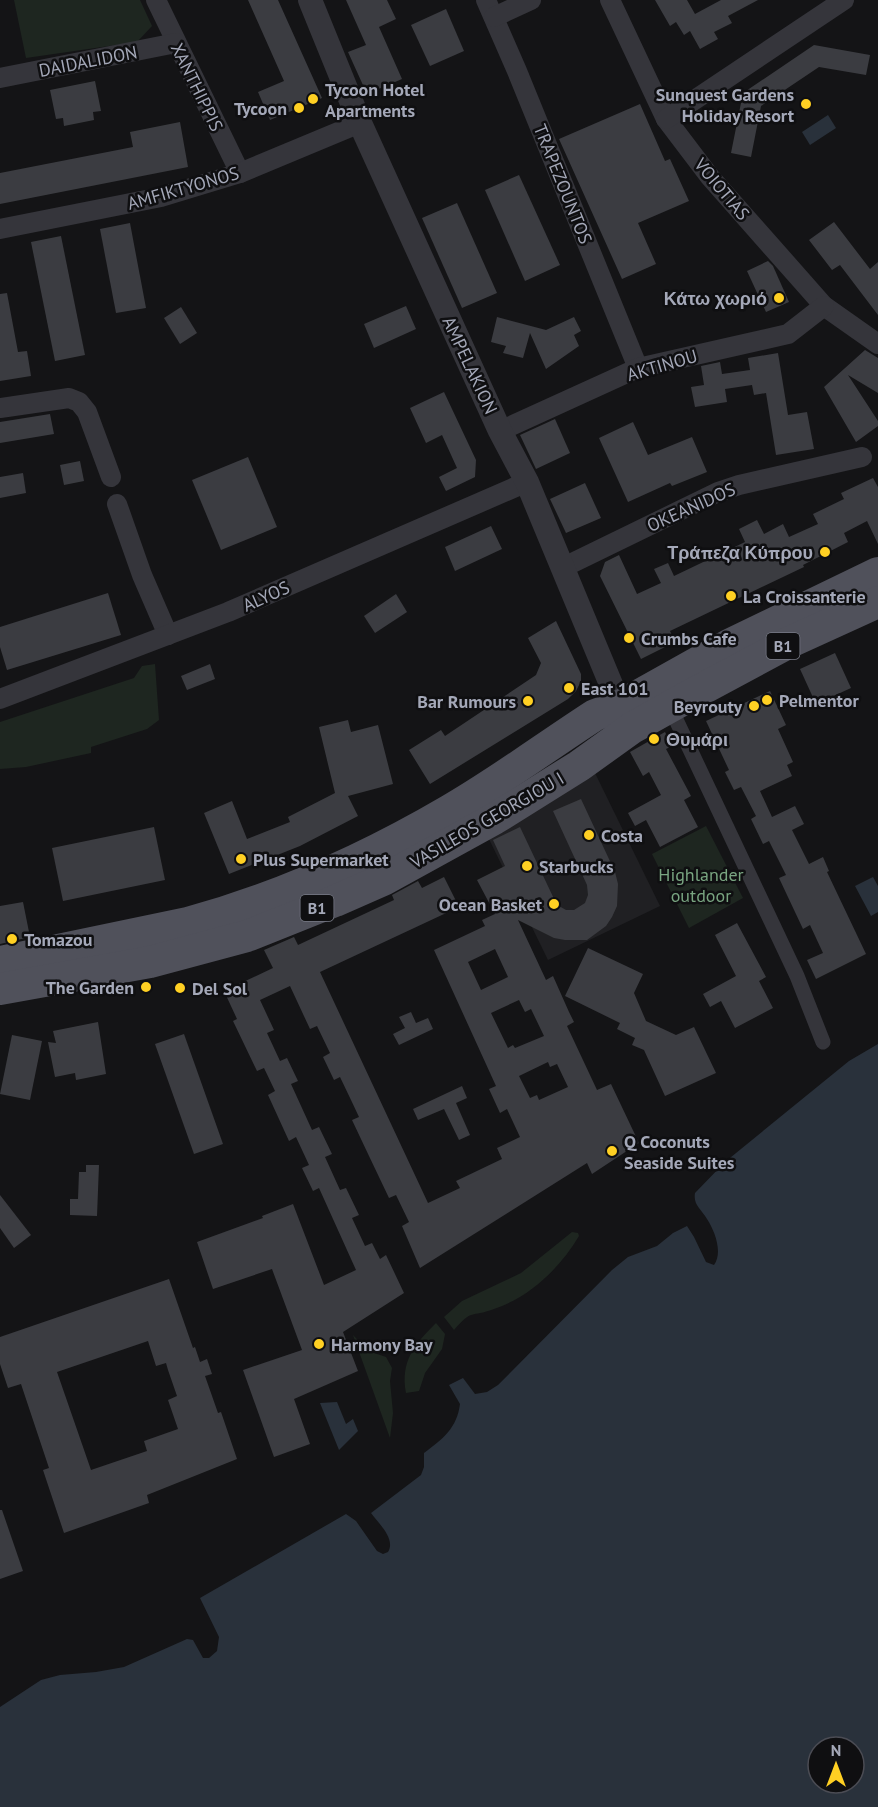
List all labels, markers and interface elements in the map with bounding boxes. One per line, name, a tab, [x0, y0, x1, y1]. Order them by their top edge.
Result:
street label: XANTHIPPIS	[166, 39, 228, 135]
street label: DAIDALIDON	[37, 40, 139, 82]
place label: Tycoon Hotel Apartments	[325, 78, 425, 122]
place label: Sunquest Gardens Holiday Resort	[656, 83, 795, 127]
marker: Tycoon Hotel Apartments	[306, 92, 320, 106]
place label: Tycoon	[234, 97, 287, 120]
marker: Sunquest Gardens Holiday Resort	[799, 97, 813, 111]
marker: Tycoon	[292, 101, 306, 115]
street label: TRAPEZOUNTOS	[529, 121, 597, 247]
street label: VOIOTIAS	[689, 152, 755, 225]
street label: AMFIKTYONOS	[125, 161, 241, 215]
place label: Κάτω χωριό	[664, 287, 767, 310]
marker: Κάτω χωριό	[772, 291, 786, 305]
street label: AMPELAKION	[437, 313, 503, 417]
street label: AKTINOU	[624, 344, 700, 386]
street label: OKEANIDOS	[643, 477, 739, 537]
place label: Τράπεζα Κύπρου	[667, 541, 813, 564]
marker: Τράπεζα Κύπρου	[818, 545, 832, 559]
street label: ALYOS	[239, 576, 293, 616]
place label: La Croissanterie	[743, 585, 866, 608]
marker: La Croissanterie	[724, 589, 738, 603]
place label: Crumbs Cafe	[641, 627, 737, 650]
marker: Crumbs Cafe	[622, 631, 636, 645]
road number: B1	[766, 633, 800, 659]
place label: East 101	[581, 677, 648, 700]
marker: East 101	[562, 681, 576, 695]
place label: Pelmentor	[779, 689, 859, 712]
place label: Bar Rumours	[417, 690, 516, 713]
marker: Pelmentor	[760, 693, 774, 707]
marker: Bar Rumours	[521, 694, 535, 708]
place label: Beyrouty	[674, 695, 742, 718]
marker: Beyrouty	[747, 699, 761, 713]
place label: Θυμάρι	[666, 728, 728, 751]
marker: Θυμάρι	[647, 732, 661, 746]
street label: VASILEOS GEORGIOU I	[405, 767, 568, 874]
place label: Costa	[601, 824, 643, 847]
marker: Costa	[582, 828, 596, 842]
place label: Plus Supermarket	[253, 848, 389, 871]
marker: Plus Supermarket	[234, 852, 248, 866]
place label: Starbucks	[539, 855, 614, 878]
marker: Starbucks	[520, 859, 534, 873]
park label: Highlander outdoor	[658, 863, 744, 907]
place label: Ocean Basket	[439, 893, 543, 916]
road number: B1	[300, 895, 334, 921]
marker: Ocean Basket	[547, 897, 561, 911]
place label: Tomazou	[24, 928, 92, 951]
marker: Tomazou	[5, 932, 19, 946]
place label: The Garden	[46, 976, 134, 999]
place label: Del Sol	[192, 977, 248, 1000]
marker: The Garden	[139, 980, 153, 994]
marker: Del Sol	[173, 981, 187, 995]
place label: Q Coconuts Seaside Suites	[624, 1130, 735, 1174]
marker: Q Coconuts Seaside Suites	[605, 1144, 619, 1158]
place label: Harmony Bay	[331, 1333, 433, 1356]
marker: Harmony Bay	[312, 1337, 326, 1351]
north arrow	[806, 1735, 866, 1795]
text: N	[831, 1740, 841, 1760]

